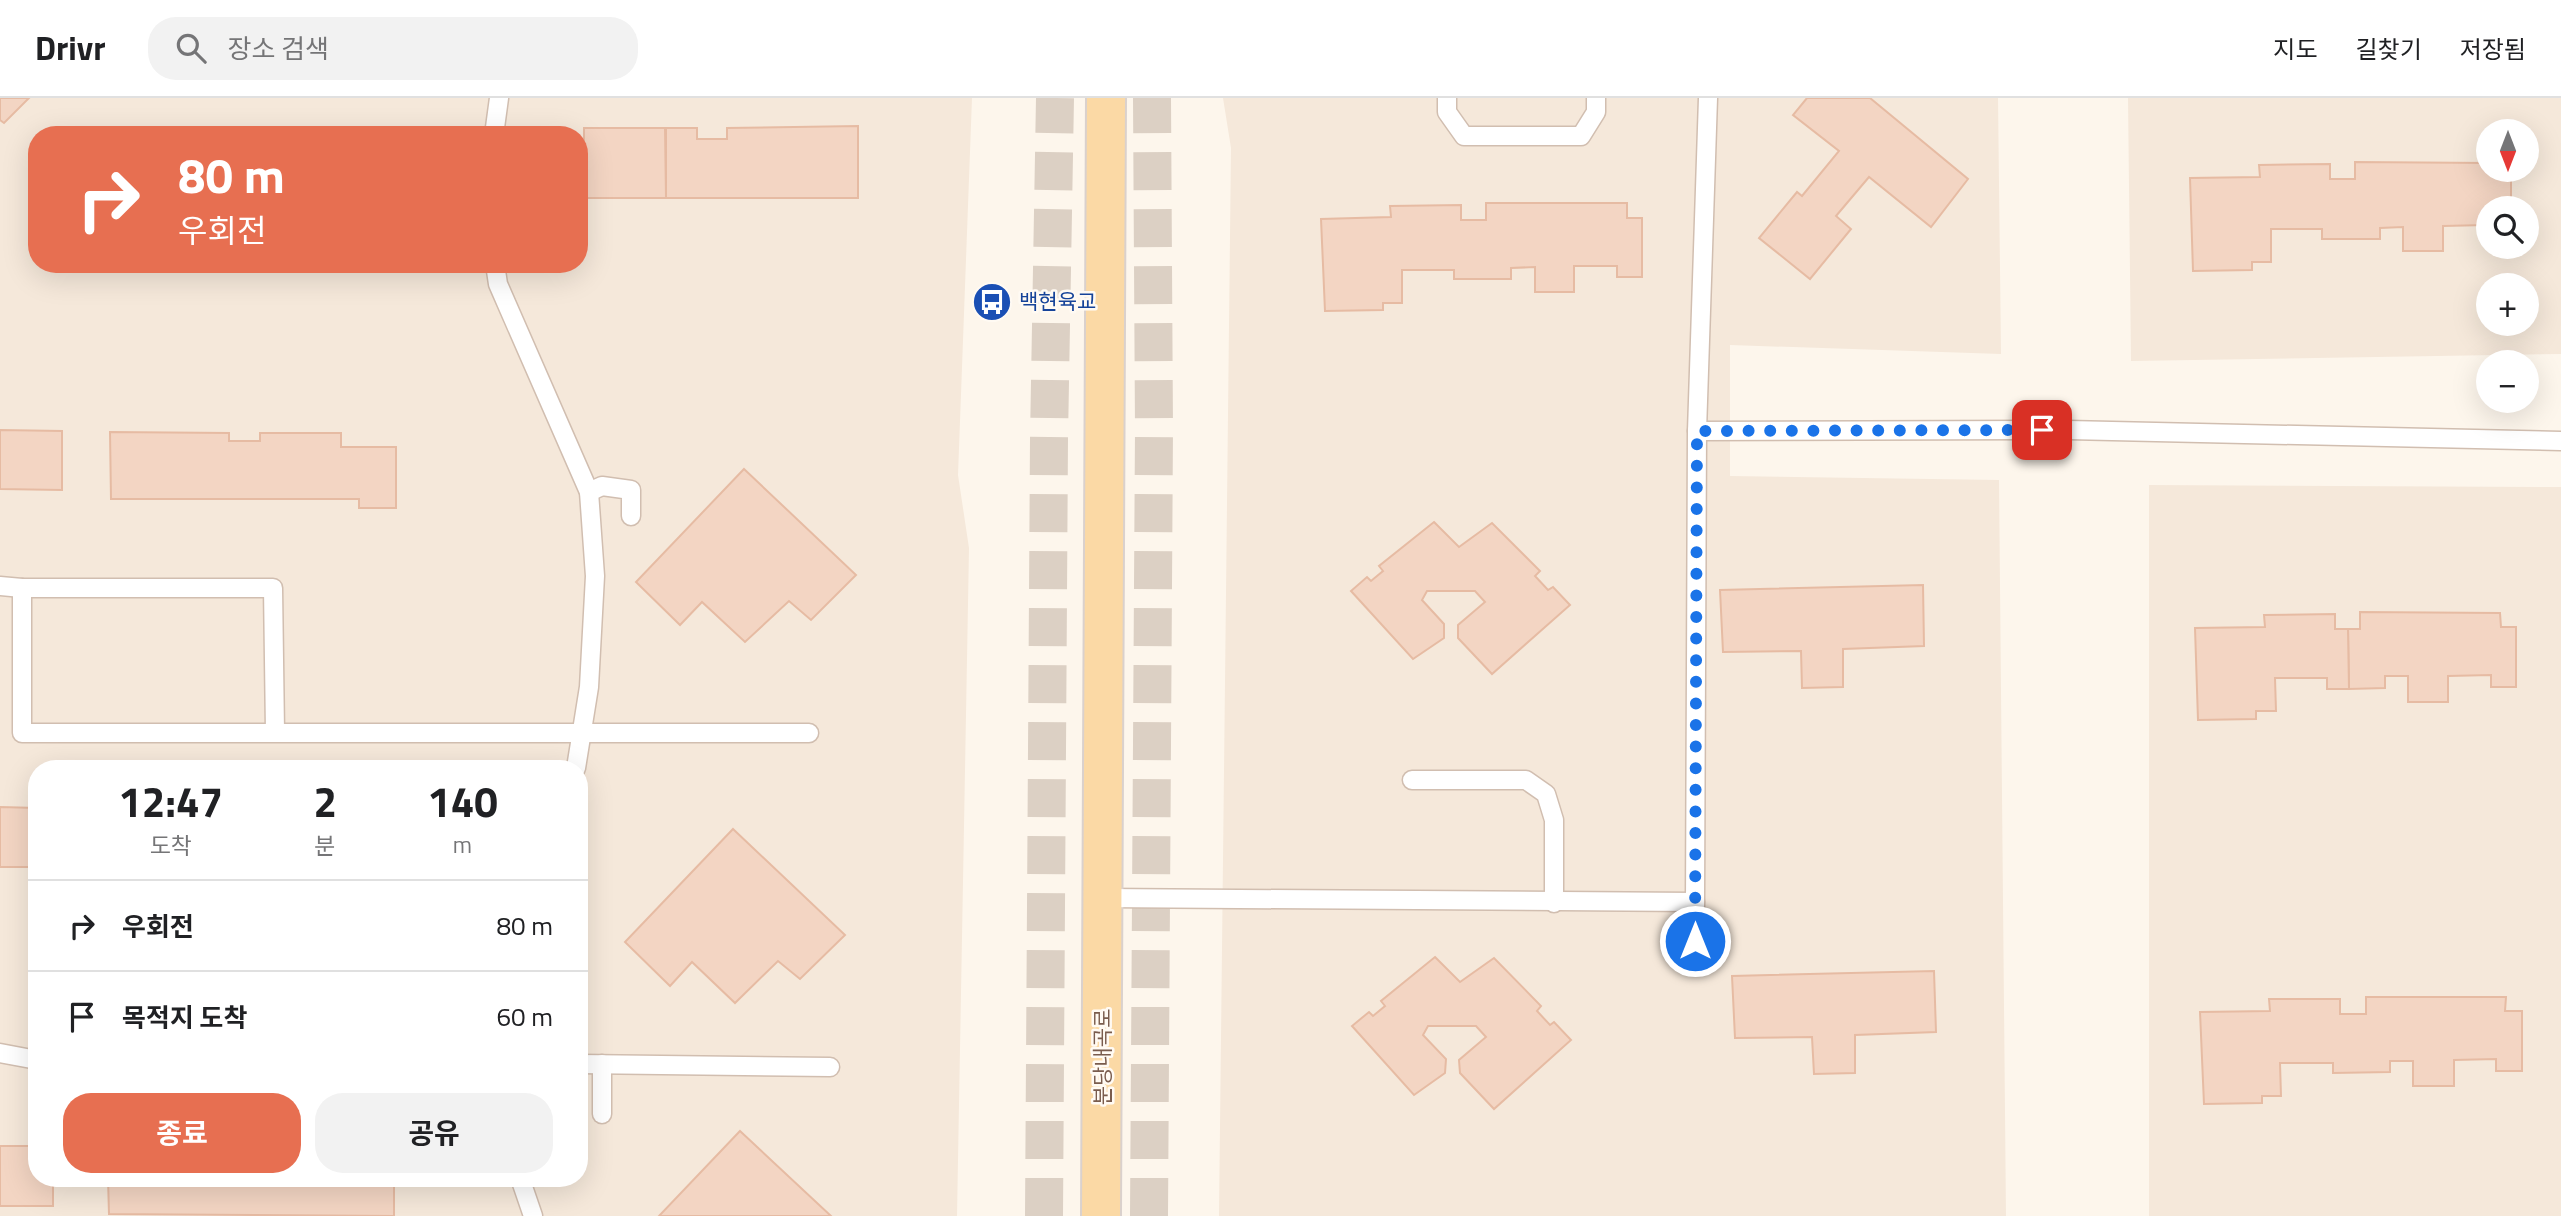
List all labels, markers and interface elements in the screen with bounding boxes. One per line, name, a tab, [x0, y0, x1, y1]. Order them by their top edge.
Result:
search box	[148, 17, 638, 80]
text: Drivr	[35, 23, 106, 73]
icon: search	[172, 29, 210, 67]
text: 장소 검색	[228, 29, 329, 68]
text: 지도	[2273, 31, 2318, 67]
text: 길찾기	[2356, 31, 2422, 67]
text: 저장됨	[2460, 31, 2526, 67]
north arrow	[2476, 119, 2539, 182]
map controls	[2476, 119, 2539, 413]
text: 80 m	[178, 137, 285, 212]
icon: right	[63, 154, 154, 245]
button: search	[2476, 196, 2539, 259]
text: 우회전	[178, 206, 266, 254]
button: +	[2476, 273, 2539, 336]
bus stop icon: 백현육교	[971, 281, 1013, 323]
place label: 백현육교	[1019, 285, 1096, 317]
button: −	[2476, 350, 2539, 413]
pin	[2012, 400, 2072, 460]
icon: arrive	[2023, 411, 2061, 449]
text: 12:47	[118, 769, 223, 833]
text: 2	[313, 769, 337, 833]
text: 140	[427, 769, 498, 833]
text: m	[453, 827, 472, 862]
text: 도착	[150, 828, 192, 863]
text: 분	[315, 828, 336, 863]
position arrow	[1658, 904, 1732, 978]
text: 80 m	[496, 906, 553, 945]
icon: right	[63, 907, 101, 945]
text: 우회전	[122, 907, 194, 946]
text: 60 m	[496, 997, 553, 1036]
icon: arrive	[63, 998, 101, 1036]
text: 목적지 도착	[122, 998, 247, 1037]
street label: 분당내곡로	[1086, 1009, 1118, 1105]
button: 종료	[63, 1093, 301, 1173]
button: 공유	[315, 1093, 553, 1173]

